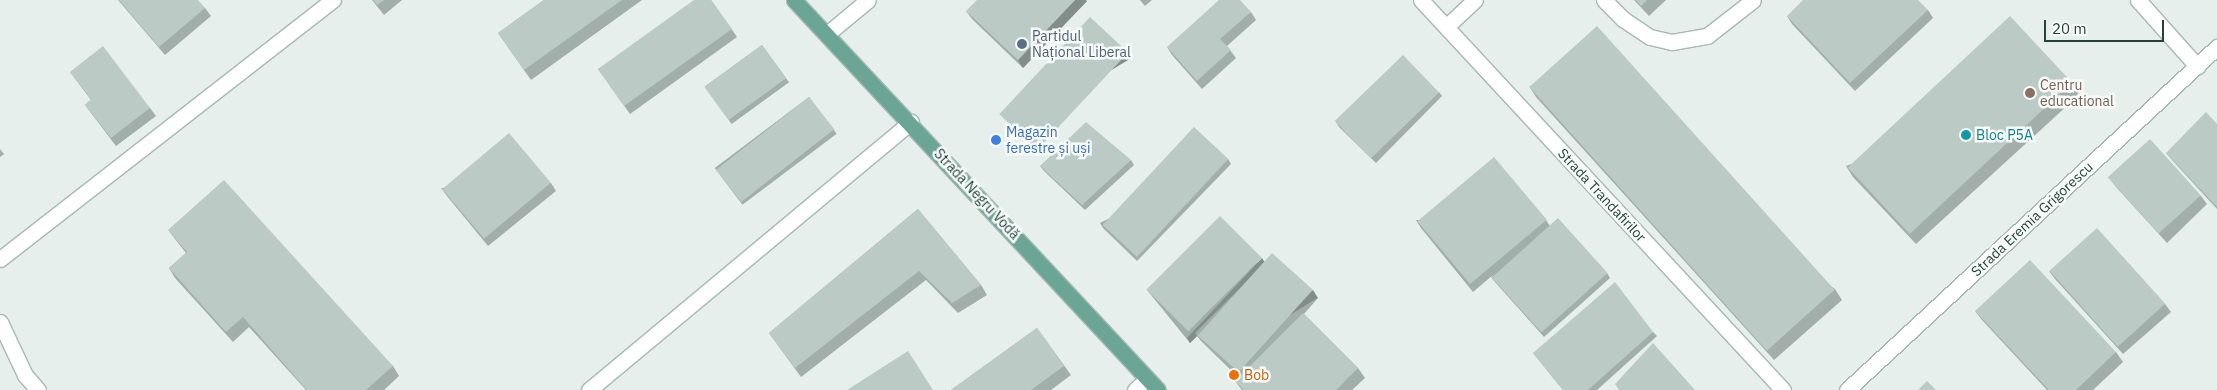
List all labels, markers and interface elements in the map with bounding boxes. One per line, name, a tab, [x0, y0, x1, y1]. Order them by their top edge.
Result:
scale bar	[2047, 10, 2167, 42]
text: 20 m	[2052, 19, 2087, 38]
place label: Partidul Național Liberal	[1032, 28, 1131, 60]
marker: Partidul Național Liberal	[1016, 38, 1028, 50]
place label: Centru educational	[2040, 77, 2114, 110]
marker: Centru educational	[2024, 87, 2036, 99]
place label: Magazin ferestre și uși	[1006, 124, 1091, 156]
place label: Bloc P5A	[1976, 127, 2033, 143]
marker: Bloc P5A	[1960, 129, 1972, 141]
marker: Magazin ferestre și uși	[990, 134, 1002, 146]
street label: Strada Negru Vodă	[931, 145, 1023, 243]
street label: Strada Trandafirilor	[1554, 145, 1650, 245]
street label: Strada Eremia Grigorescu	[1968, 158, 2096, 280]
place label: Bob	[1244, 367, 1269, 383]
marker: Bob	[1228, 369, 1240, 381]

